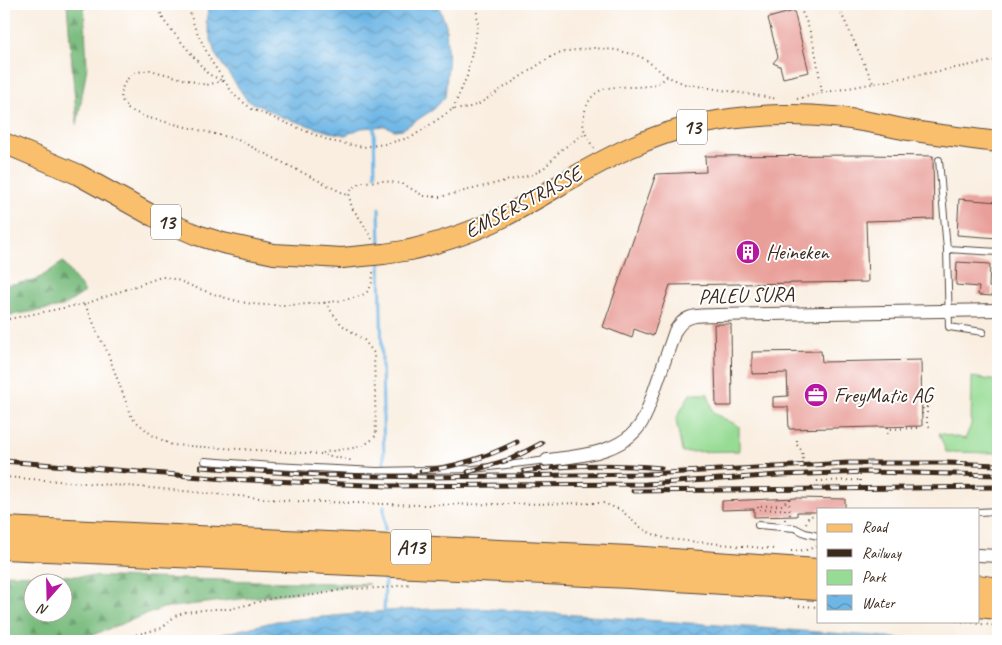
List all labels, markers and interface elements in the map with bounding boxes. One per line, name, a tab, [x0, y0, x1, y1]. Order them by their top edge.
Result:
road number: 13	[677, 110, 707, 144]
street label: EMSERSTRASSE	[460, 159, 588, 244]
road number: 13	[151, 204, 181, 240]
building icon: Heineken	[735, 239, 761, 265]
place label: Heineken	[766, 239, 830, 265]
street label: PALEU SURA	[698, 280, 795, 310]
office icon: FreyMatic AG	[803, 382, 829, 408]
place label: FreyMatic AG	[834, 382, 935, 408]
legend	[817, 508, 980, 622]
text: Road	[862, 518, 889, 537]
road number: A13	[391, 530, 431, 564]
text: Railway	[862, 544, 903, 563]
text: Park	[862, 568, 887, 587]
north arrow	[22, 572, 72, 622]
text: Water	[862, 594, 896, 613]
text: N	[35, 599, 51, 619]

